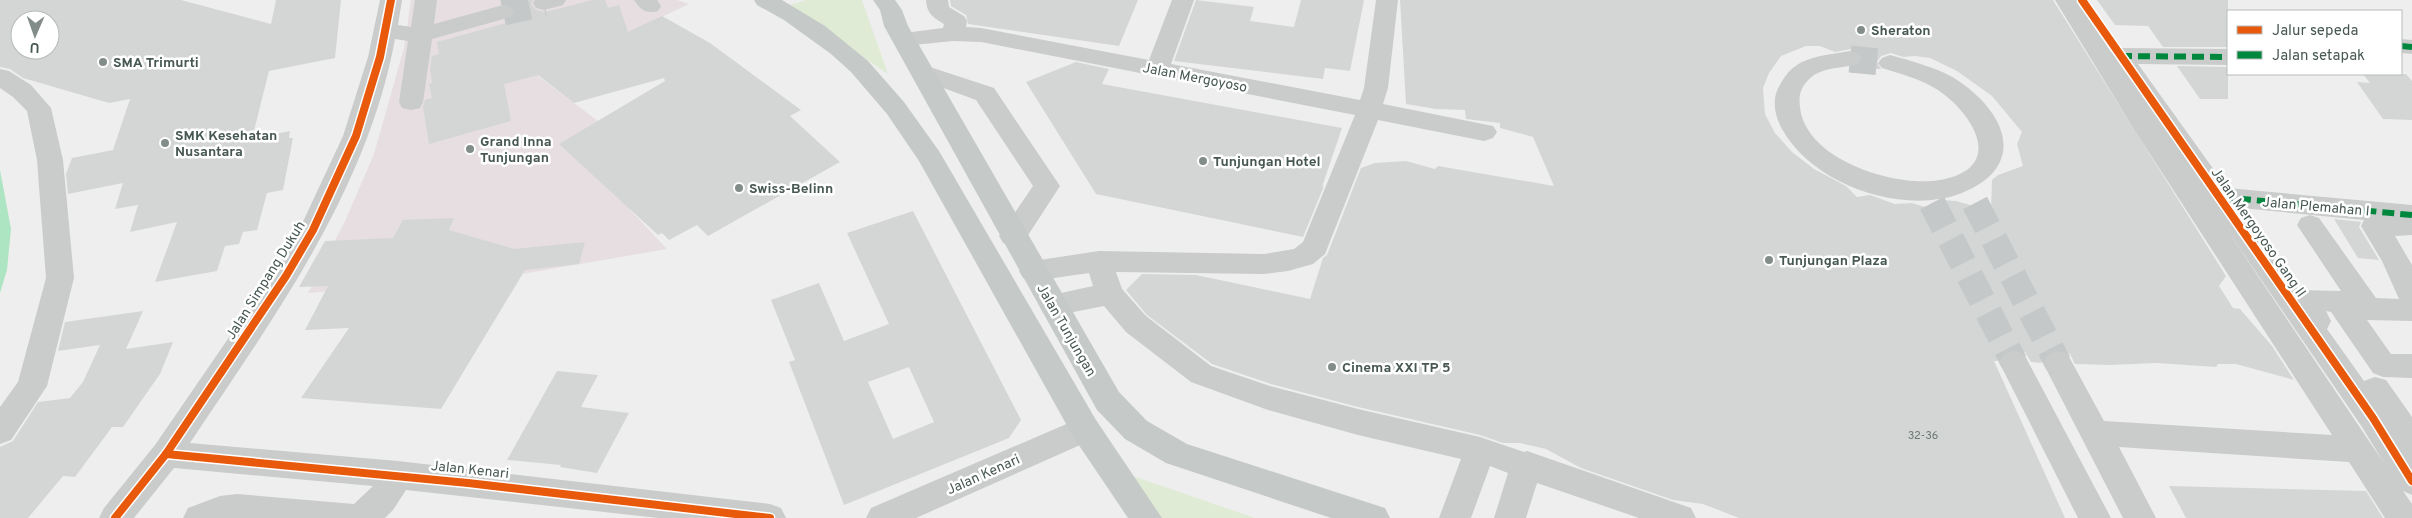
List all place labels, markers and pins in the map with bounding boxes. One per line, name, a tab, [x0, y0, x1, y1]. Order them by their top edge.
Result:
place label: Sheraton	[1871, 23, 1931, 40]
marker: Sheraton	[1855, 24, 1867, 36]
place label: SMA Trimurti	[113, 55, 199, 72]
marker: SMA Trimurti	[97, 56, 109, 68]
place label: SMK Kesehatan Nusantara	[175, 128, 277, 161]
place label: Grand Inna Tunjungan	[480, 134, 552, 167]
marker: SMK Kesehatan Nusantara	[159, 137, 171, 149]
marker: Grand Inna Tunjungan	[464, 143, 476, 155]
place label: Tunjungan Hotel	[1213, 154, 1321, 171]
marker: Tunjungan Hotel	[1197, 155, 1209, 167]
place label: Swiss-Belinn	[749, 181, 833, 198]
marker: Swiss-Belinn	[733, 182, 745, 194]
place label: Tunjungan Plaza	[1779, 253, 1888, 270]
marker: Tunjungan Plaza	[1763, 254, 1775, 266]
place label: Cinema XXI TP 5	[1342, 360, 1451, 377]
marker: Cinema XXI TP 5	[1326, 361, 1338, 373]

